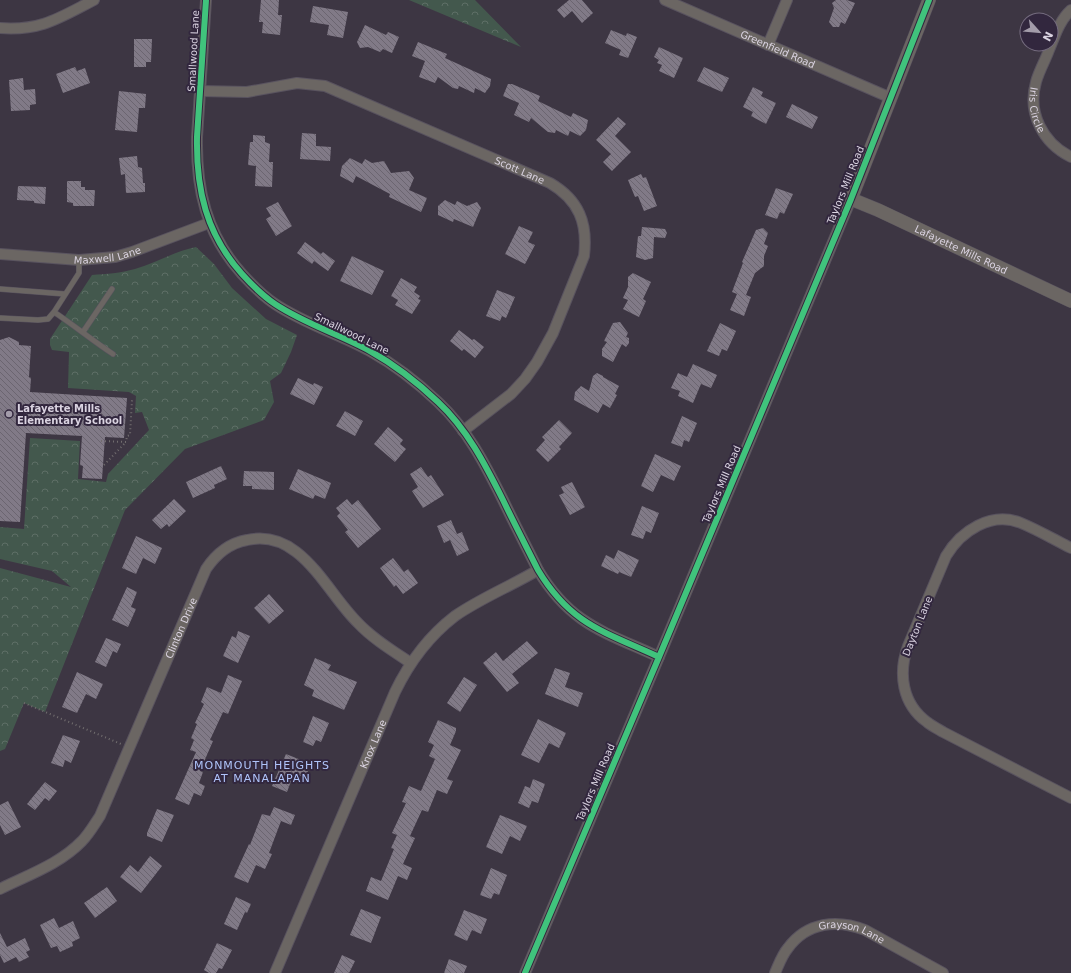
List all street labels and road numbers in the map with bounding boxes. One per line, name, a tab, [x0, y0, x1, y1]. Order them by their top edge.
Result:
street label: Smallwood Lane	[186, 10, 201, 92]
street label: Greenfield Road	[739, 28, 817, 70]
street label: Iris Circle	[1027, 86, 1047, 135]
street label: Taylors Mill Road	[824, 145, 866, 227]
street label: Scott Lane	[493, 155, 546, 186]
street label: Lafayette Mills Road	[913, 223, 1009, 276]
street label: Maxwell Lane	[73, 244, 142, 266]
street label: Smallwood Lane	[313, 311, 391, 356]
street label: Taylors Mill Road	[700, 444, 743, 526]
street label: Dayton Lane	[900, 595, 934, 658]
street label: Clinton Drive	[163, 596, 199, 660]
street label: Knox Lane	[358, 718, 389, 770]
street label: Taylors Mill Road	[574, 742, 617, 824]
street label: Grayson Lane	[818, 919, 886, 946]

